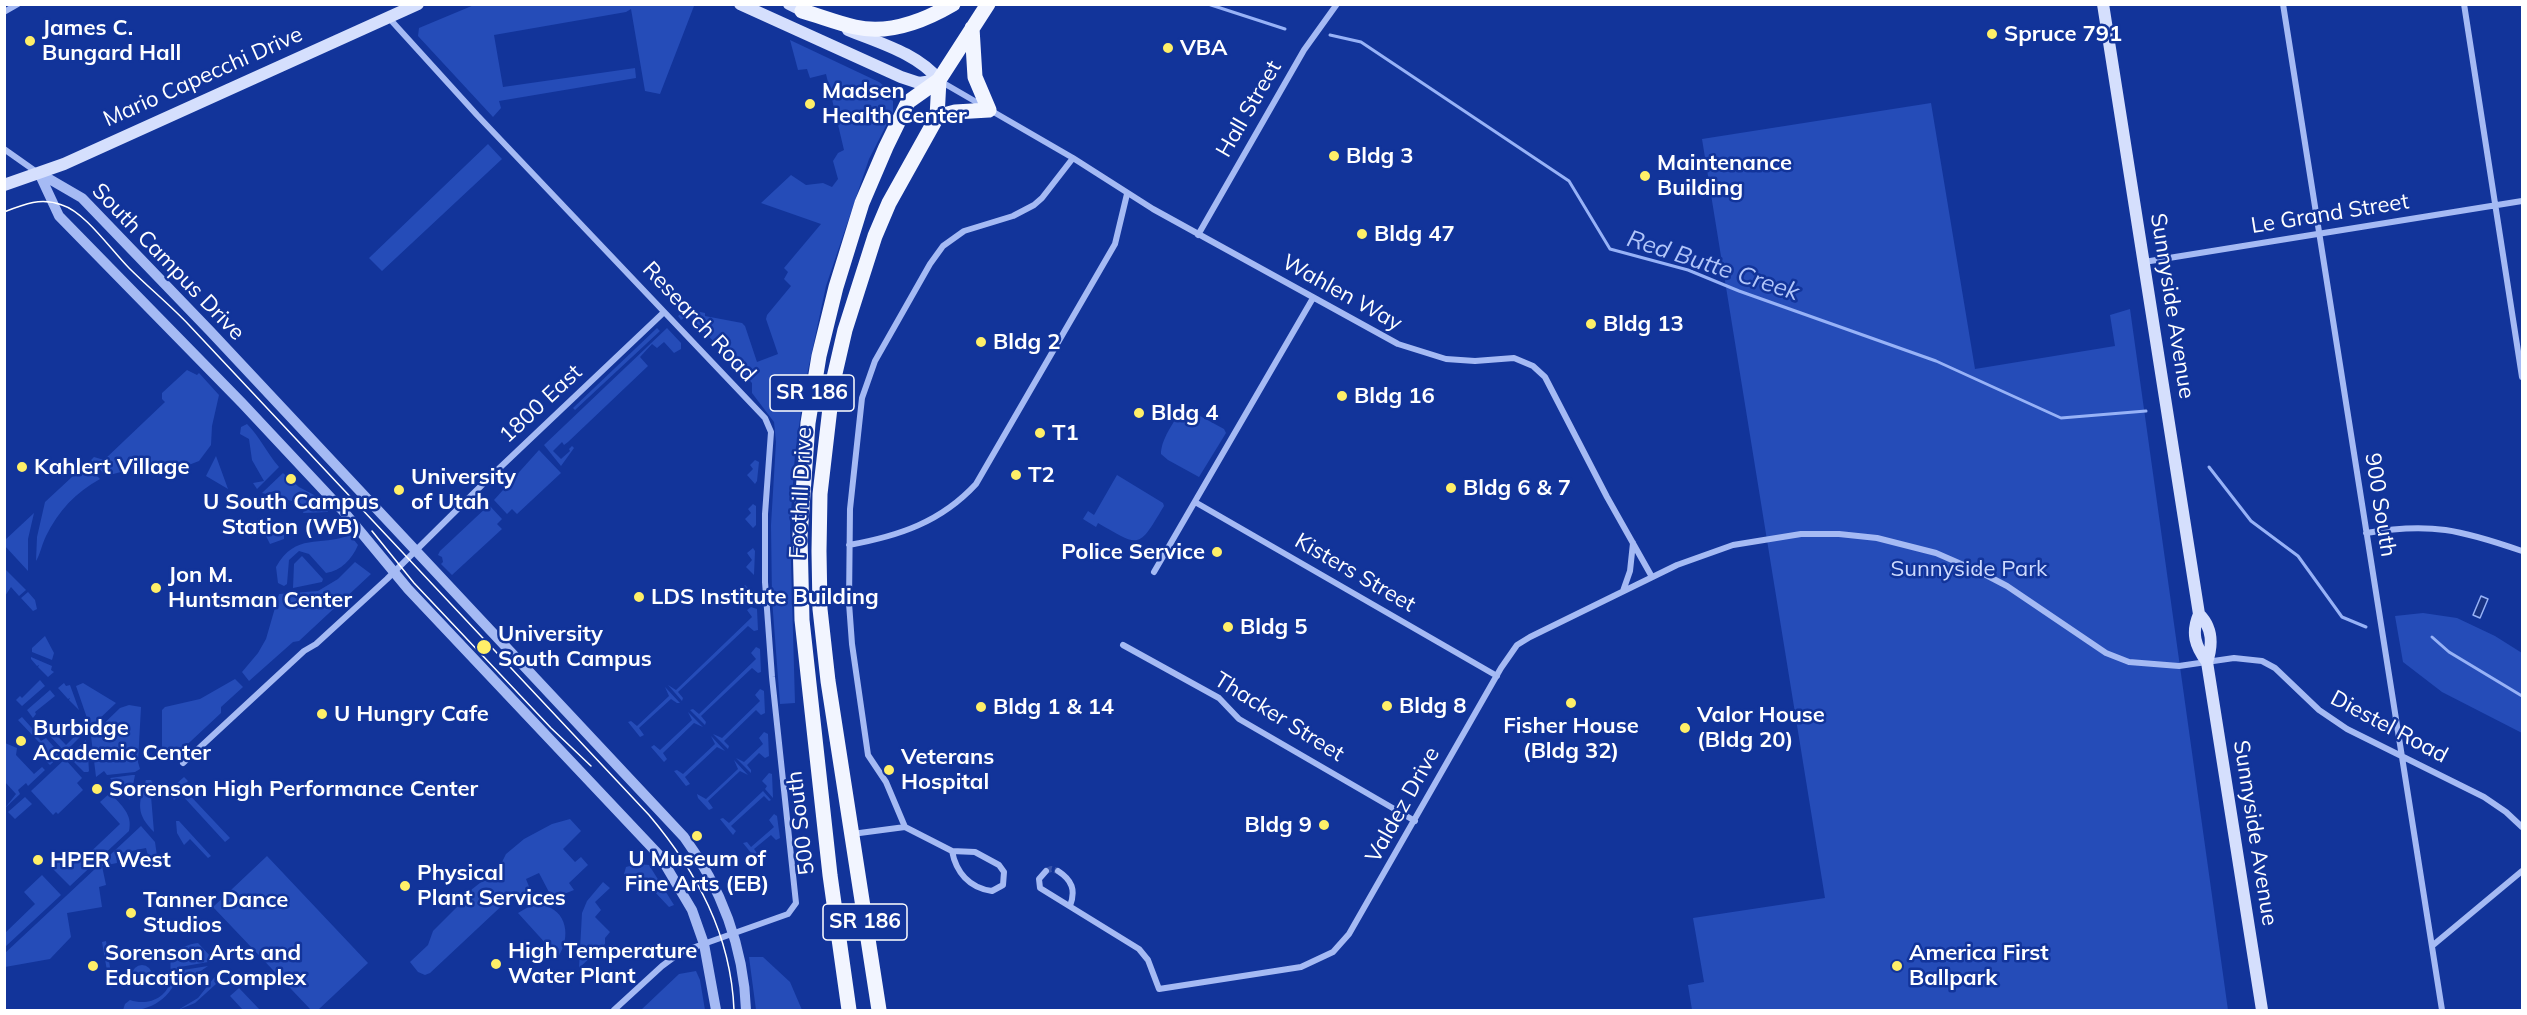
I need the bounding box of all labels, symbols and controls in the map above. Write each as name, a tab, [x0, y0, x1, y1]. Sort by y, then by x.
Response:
place label: James C. Bungard Hall	[42, 15, 181, 66]
street label: Mario Capecchi Drive	[99, 21, 307, 133]
place label: Spruce 791	[2004, 21, 2122, 47]
marker: Spruce 791	[1985, 27, 1999, 41]
marker: James C. Bungard Hall	[23, 34, 37, 48]
place label: VBA	[1180, 35, 1227, 61]
marker: VBA	[1161, 41, 1175, 55]
street label: Hall Street	[1211, 56, 1287, 162]
place label: Madsen Health Center	[822, 78, 967, 130]
marker: Madsen Health Center	[803, 97, 817, 111]
place label: Bldg 3	[1346, 143, 1413, 169]
marker: Bldg 3	[1327, 149, 1341, 163]
place label: Maintenance Building	[1657, 150, 1792, 202]
marker: Maintenance Building	[1638, 169, 1652, 183]
street label: South Campus Drive	[86, 178, 250, 346]
street label: Le Grand Street	[2249, 188, 2411, 240]
street label: Sunnyside Avenue	[2144, 211, 2200, 401]
place label: Bldg 47	[1374, 221, 1455, 247]
water label: Red Butte Creek	[1623, 225, 1803, 307]
marker: Bldg 47	[1355, 227, 1369, 241]
street label: Wahlen Way	[1277, 249, 1407, 337]
street label: Research Road	[637, 257, 761, 387]
place label: Bldg 13	[1603, 311, 1684, 337]
marker: Bldg 13	[1584, 317, 1598, 331]
place label: Bldg 2	[993, 329, 1060, 355]
marker: Bldg 2	[974, 335, 988, 349]
street label: 1800 East	[494, 359, 588, 449]
road number: SR 186	[770, 375, 854, 411]
place label: Bldg 16	[1354, 383, 1435, 409]
marker: Bldg 16	[1335, 389, 1349, 403]
place label: Bldg 4	[1151, 400, 1218, 426]
marker: Bldg 4	[1132, 406, 1146, 420]
place label: T1	[1052, 420, 1079, 446]
street label: Foothill Drive	[784, 426, 818, 560]
marker: T1	[1033, 426, 1047, 440]
street label: 900 South	[2359, 451, 2401, 559]
place label: Kahlert Village	[34, 454, 189, 480]
marker: Kahlert Village	[15, 460, 29, 474]
place label: T2	[1028, 462, 1055, 488]
place label: University of Utah	[411, 464, 516, 516]
marker: T2	[1009, 468, 1023, 482]
marker: U South Campus Station (WB)	[284, 472, 298, 486]
place label: Bldg 6 & 7	[1463, 475, 1571, 501]
marker: Bldg 6 & 7	[1444, 481, 1458, 495]
marker: University of Utah	[392, 483, 406, 497]
place label: U South Campus Station (WB)	[203, 489, 379, 540]
street label: Kisters Street	[1290, 528, 1420, 618]
place label: Police Service	[1061, 539, 1205, 565]
marker: Police Service	[1210, 545, 1224, 559]
park label: Sunnyside Park	[1891, 556, 2047, 582]
place label: Jon M. Huntsman Center	[168, 562, 352, 614]
marker: Jon M. Huntsman Center	[149, 581, 163, 595]
place label: LDS Institute Building	[651, 584, 879, 610]
marker: LDS Institute Building	[632, 590, 646, 604]
place label: Bldg 5	[1240, 614, 1307, 640]
marker: Bldg 5	[1221, 620, 1235, 634]
place label: University South Campus	[498, 621, 652, 672]
marker: University South Campus	[475, 638, 493, 656]
street label: Thacker Street	[1209, 667, 1349, 767]
street label: Diestel Road	[2326, 685, 2452, 769]
place label: Bldg 8	[1399, 693, 1466, 719]
place label: Bldg 1 & 14	[993, 694, 1114, 720]
marker: Fisher House (Bldg 32)	[1564, 696, 1578, 710]
marker: Bldg 8	[1380, 699, 1394, 713]
marker: Bldg 1 & 14	[974, 700, 988, 714]
place label: U Hungry Cafe	[334, 701, 489, 727]
place label: Valor House (Bldg 20)	[1697, 702, 1825, 754]
marker: U Hungry Cafe	[315, 707, 329, 721]
place label: Fisher House (Bldg 32)	[1503, 713, 1639, 764]
place label: Burbidge Academic Center	[33, 715, 211, 766]
marker: Valor House (Bldg 20)	[1678, 721, 1692, 735]
marker: Burbidge Academic Center	[14, 734, 28, 748]
street label: Sunnyside Avenue	[2227, 738, 2283, 928]
street label: Valdez Drive	[1360, 743, 1446, 867]
place label: Veterans Hospital	[901, 744, 994, 796]
marker: Veterans Hospital	[882, 763, 896, 777]
street label: 500 South	[782, 769, 820, 877]
place label: Sorenson High Performance Center	[109, 776, 478, 802]
marker: Sorenson High Performance Center	[90, 782, 104, 796]
place label: Bldg 9	[1245, 812, 1312, 838]
marker: Bldg 9	[1317, 818, 1331, 832]
marker: U Museum of Fine Arts (EB)	[690, 829, 704, 843]
place label: U Museum of Fine Arts (EB)	[625, 846, 769, 897]
place label: HPER West	[50, 847, 171, 873]
marker: HPER West	[31, 853, 45, 867]
place label: Physical Plant Services	[417, 860, 566, 912]
marker: Physical Plant Services	[398, 879, 412, 893]
place label: Tanner Dance Studios	[143, 887, 288, 938]
road number: SR 186	[823, 904, 907, 940]
marker: Tanner Dance Studios	[124, 906, 138, 920]
place label: High Temperature Water Plant	[508, 938, 697, 990]
place label: Sorenson Arts and Education Complex	[105, 940, 306, 992]
place label: America First Ballpark	[1909, 940, 2049, 992]
marker: High Temperature Water Plant	[489, 957, 503, 971]
marker: Sorenson Arts and Education Complex	[86, 959, 100, 973]
marker: America First Ballpark	[1890, 959, 1904, 973]

